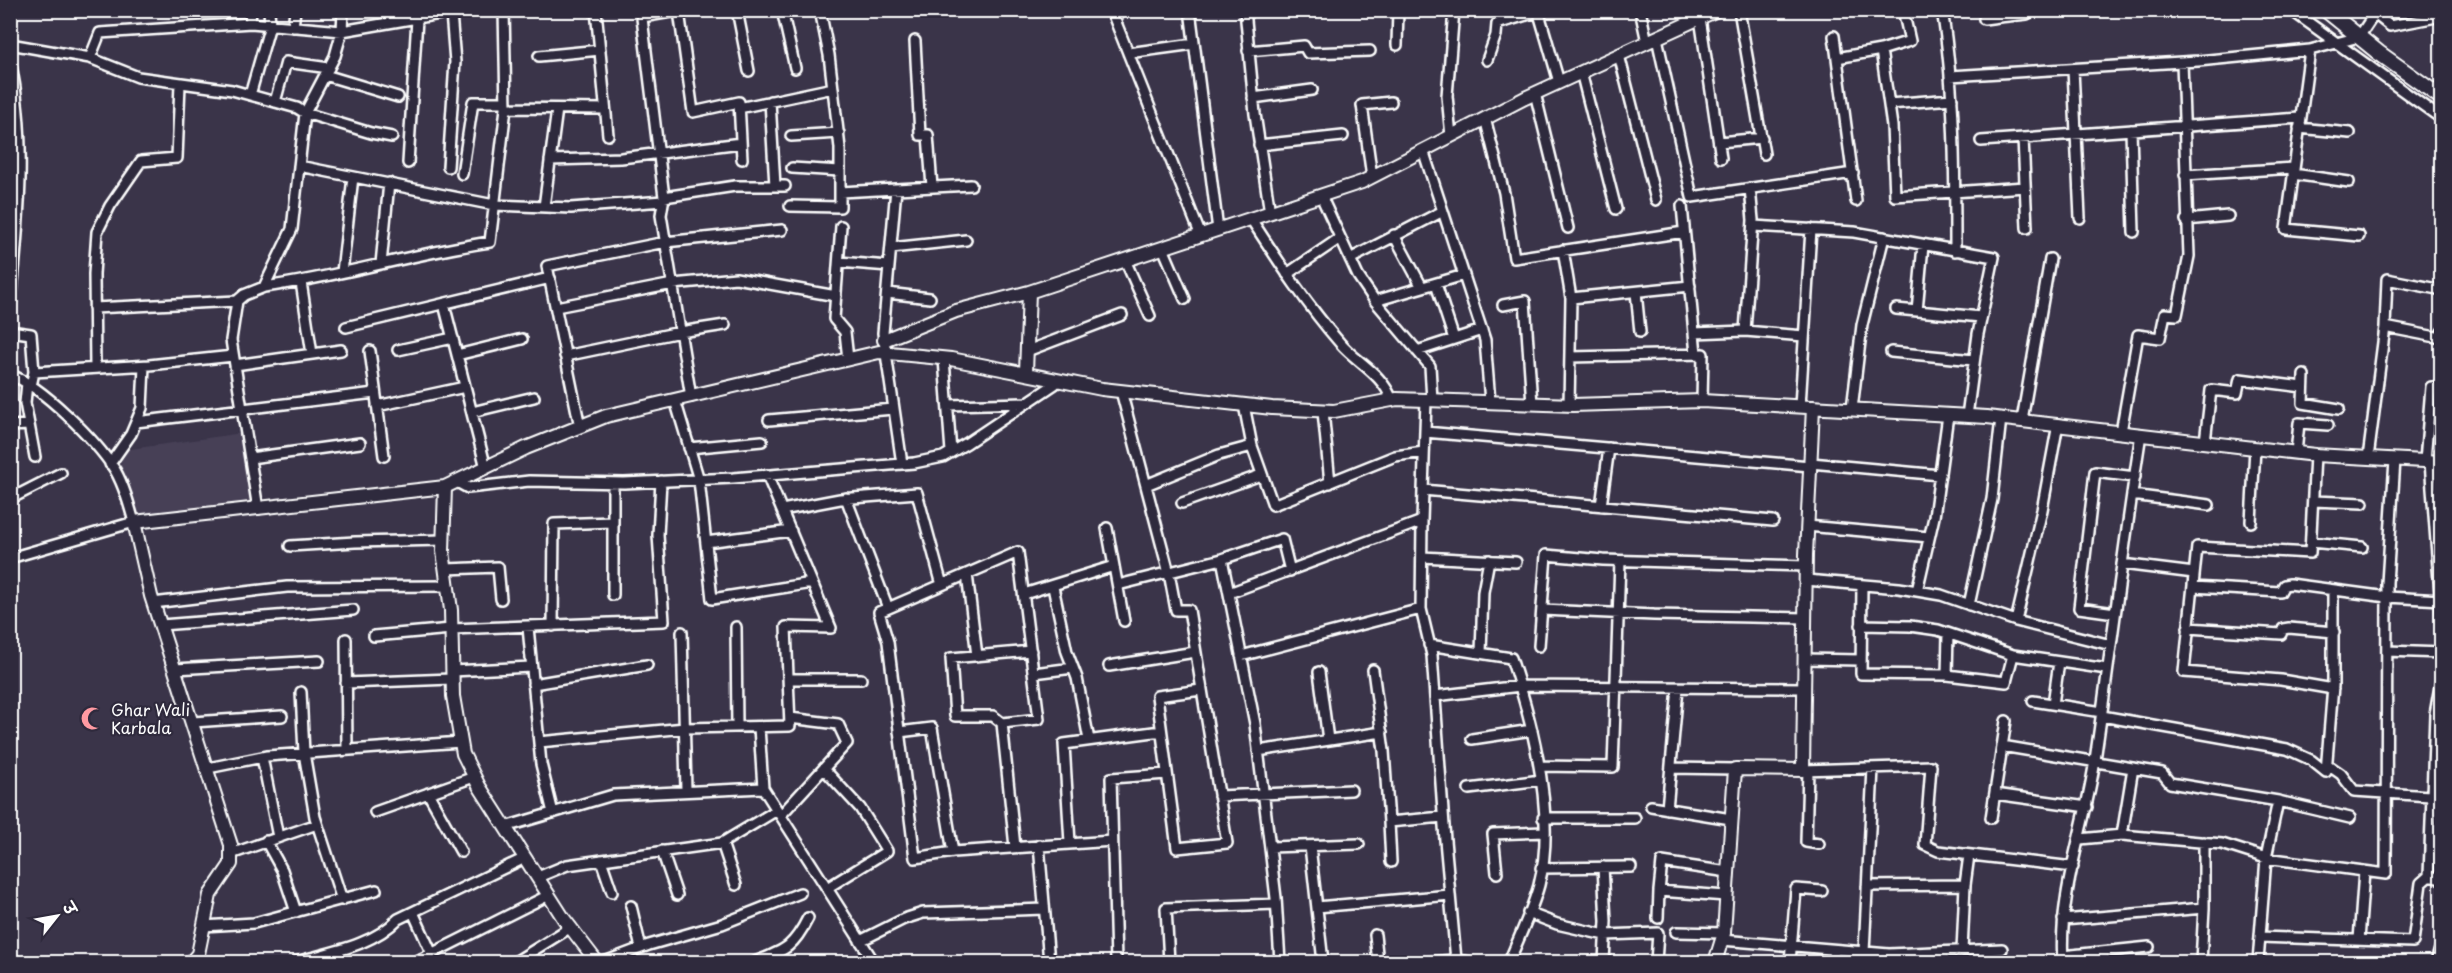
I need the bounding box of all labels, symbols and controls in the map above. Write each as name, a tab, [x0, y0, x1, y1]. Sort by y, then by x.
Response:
place label: Ghar Wali Karbala	[111, 697, 190, 739]
mosque icon: Ghar Wali Karbala	[80, 705, 106, 731]
north arrow	[27, 886, 87, 946]
text: उ	[57, 895, 84, 920]

